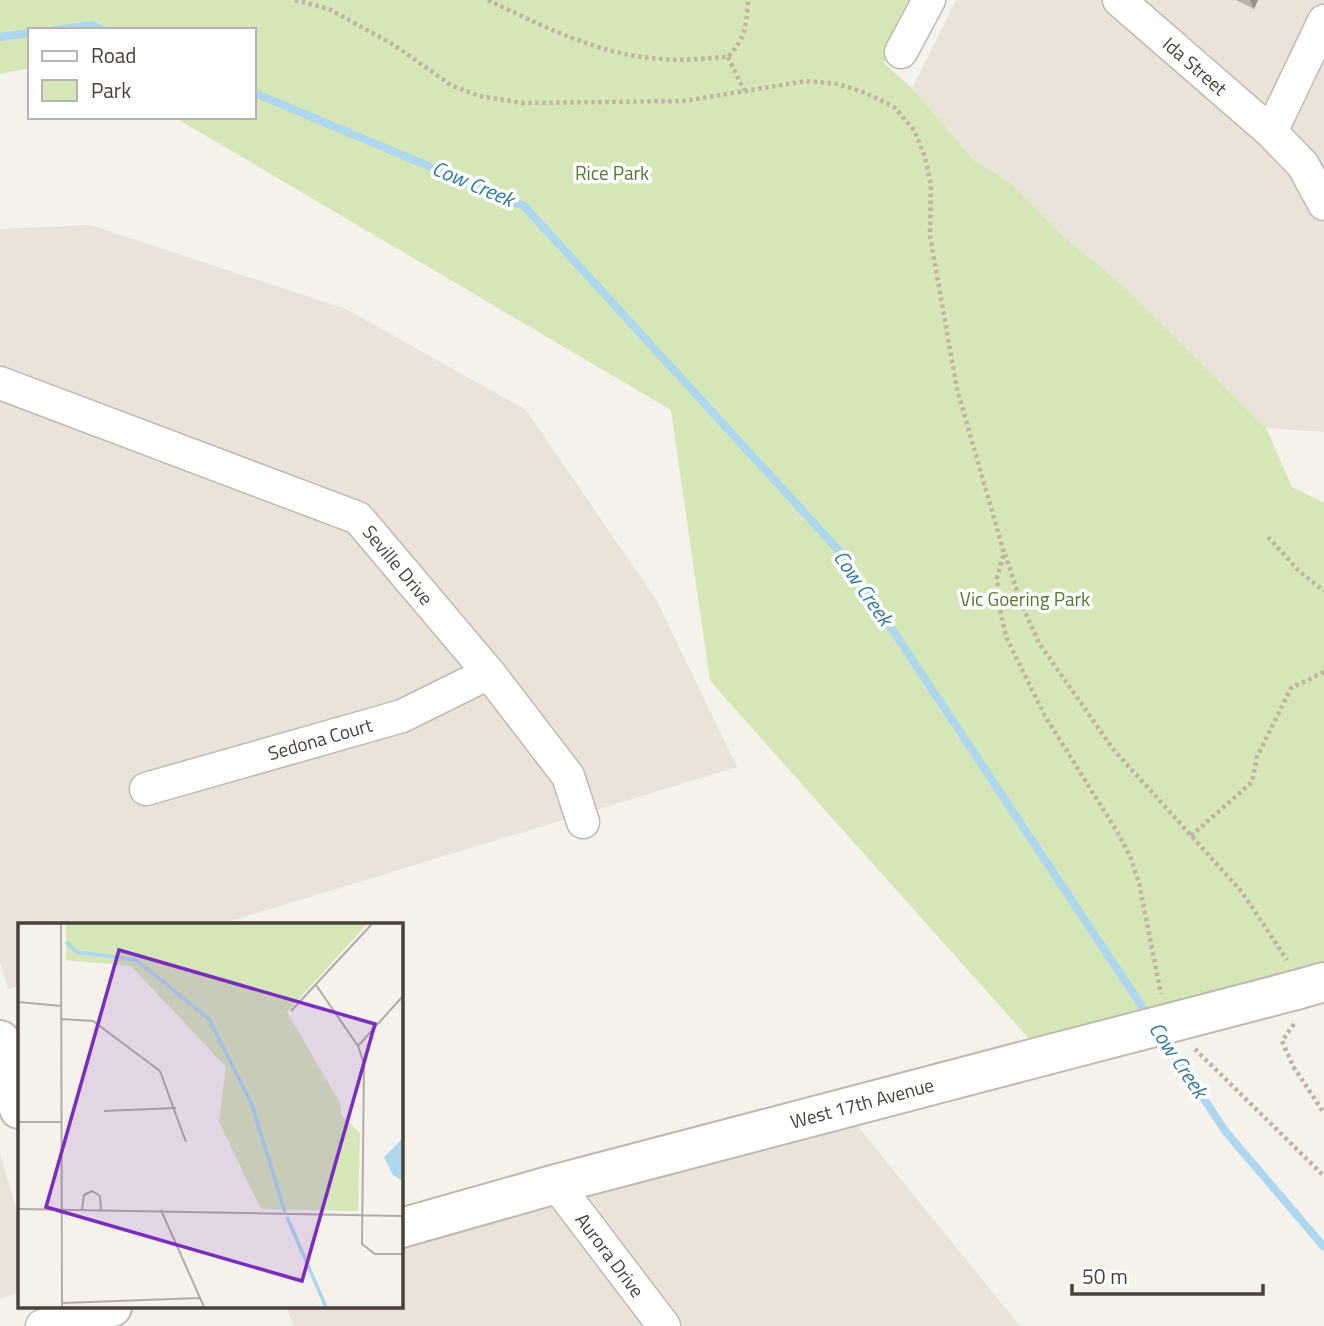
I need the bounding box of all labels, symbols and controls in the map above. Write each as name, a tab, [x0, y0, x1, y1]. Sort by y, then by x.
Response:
legend	[28, 28, 256, 119]
street label: Ida Street	[1157, 29, 1234, 102]
text: Road	[91, 39, 136, 71]
text: Park	[91, 74, 131, 106]
water label: Cow Creek	[427, 152, 522, 216]
park label: Rice Park	[575, 158, 649, 187]
street label: Seville Drive	[356, 518, 441, 611]
water label: Cow Creek	[826, 543, 903, 634]
park label: Vic Goering Park	[960, 584, 1090, 613]
street label: Sedona Court	[264, 710, 376, 767]
inset map	[18, 923, 402, 1308]
water label: Cow Creek	[1141, 1015, 1218, 1106]
street label: West 17th Avenue	[787, 1069, 937, 1136]
street label: Aurora Drive	[569, 1206, 652, 1303]
scale bar	[1072, 1252, 1263, 1296]
text: 50 m	[1082, 1260, 1128, 1292]

